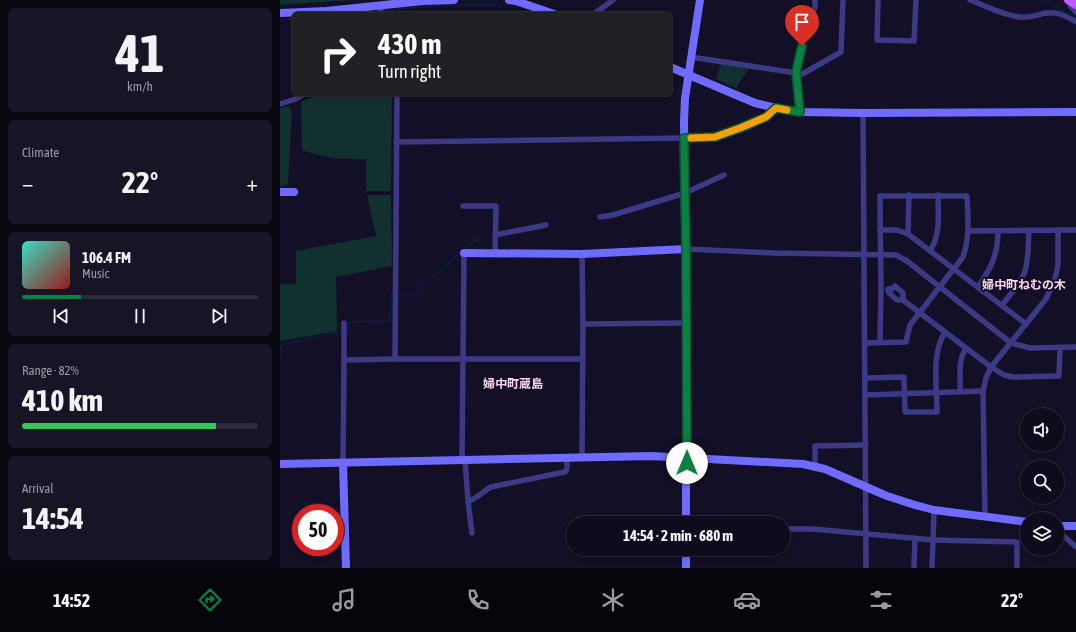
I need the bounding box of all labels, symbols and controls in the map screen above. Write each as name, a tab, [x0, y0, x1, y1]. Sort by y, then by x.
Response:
pin	[785, 5, 819, 46]
icon: arrive	[791, 11, 813, 33]
text: 41	[116, 23, 164, 83]
icon: right	[312, 28, 364, 80]
text: 430 m	[378, 28, 441, 60]
text: Turn right	[378, 61, 441, 82]
text: km/h	[127, 79, 153, 94]
text: Climate	[22, 145, 59, 160]
text: 22°	[122, 165, 158, 199]
text: −	[22, 170, 33, 196]
text: +	[247, 170, 258, 196]
text: 106.4 FM	[82, 249, 131, 266]
text: Music	[82, 266, 109, 281]
district label: 婦中町ねむの木	[982, 278, 1066, 292]
icon: previous	[50, 305, 72, 327]
icon: pause	[129, 305, 151, 327]
icon: next	[208, 305, 230, 327]
text: Range · 82%	[22, 363, 79, 378]
district label: 婦中町蔵島	[483, 377, 543, 391]
text: 410 km	[22, 383, 103, 417]
map controls	[1020, 408, 1064, 556]
button: sound	[1020, 408, 1064, 452]
position arrow	[666, 442, 708, 484]
button: search	[1020, 460, 1064, 504]
text: Arrival	[22, 481, 54, 496]
text: 14:54	[22, 501, 84, 535]
speed limit sign: 50	[292, 504, 344, 556]
button: layers	[1020, 512, 1064, 556]
text: 14:54 · 2 min · 680 m	[623, 527, 733, 544]
icon: directions	[196, 586, 224, 614]
icon: music	[330, 586, 358, 614]
icon: phone	[464, 586, 492, 614]
icon: climate	[599, 586, 627, 614]
icon: car	[733, 586, 761, 614]
icon: filters	[867, 586, 895, 614]
text: 14:52	[53, 590, 90, 611]
text: 22°	[1001, 590, 1023, 611]

